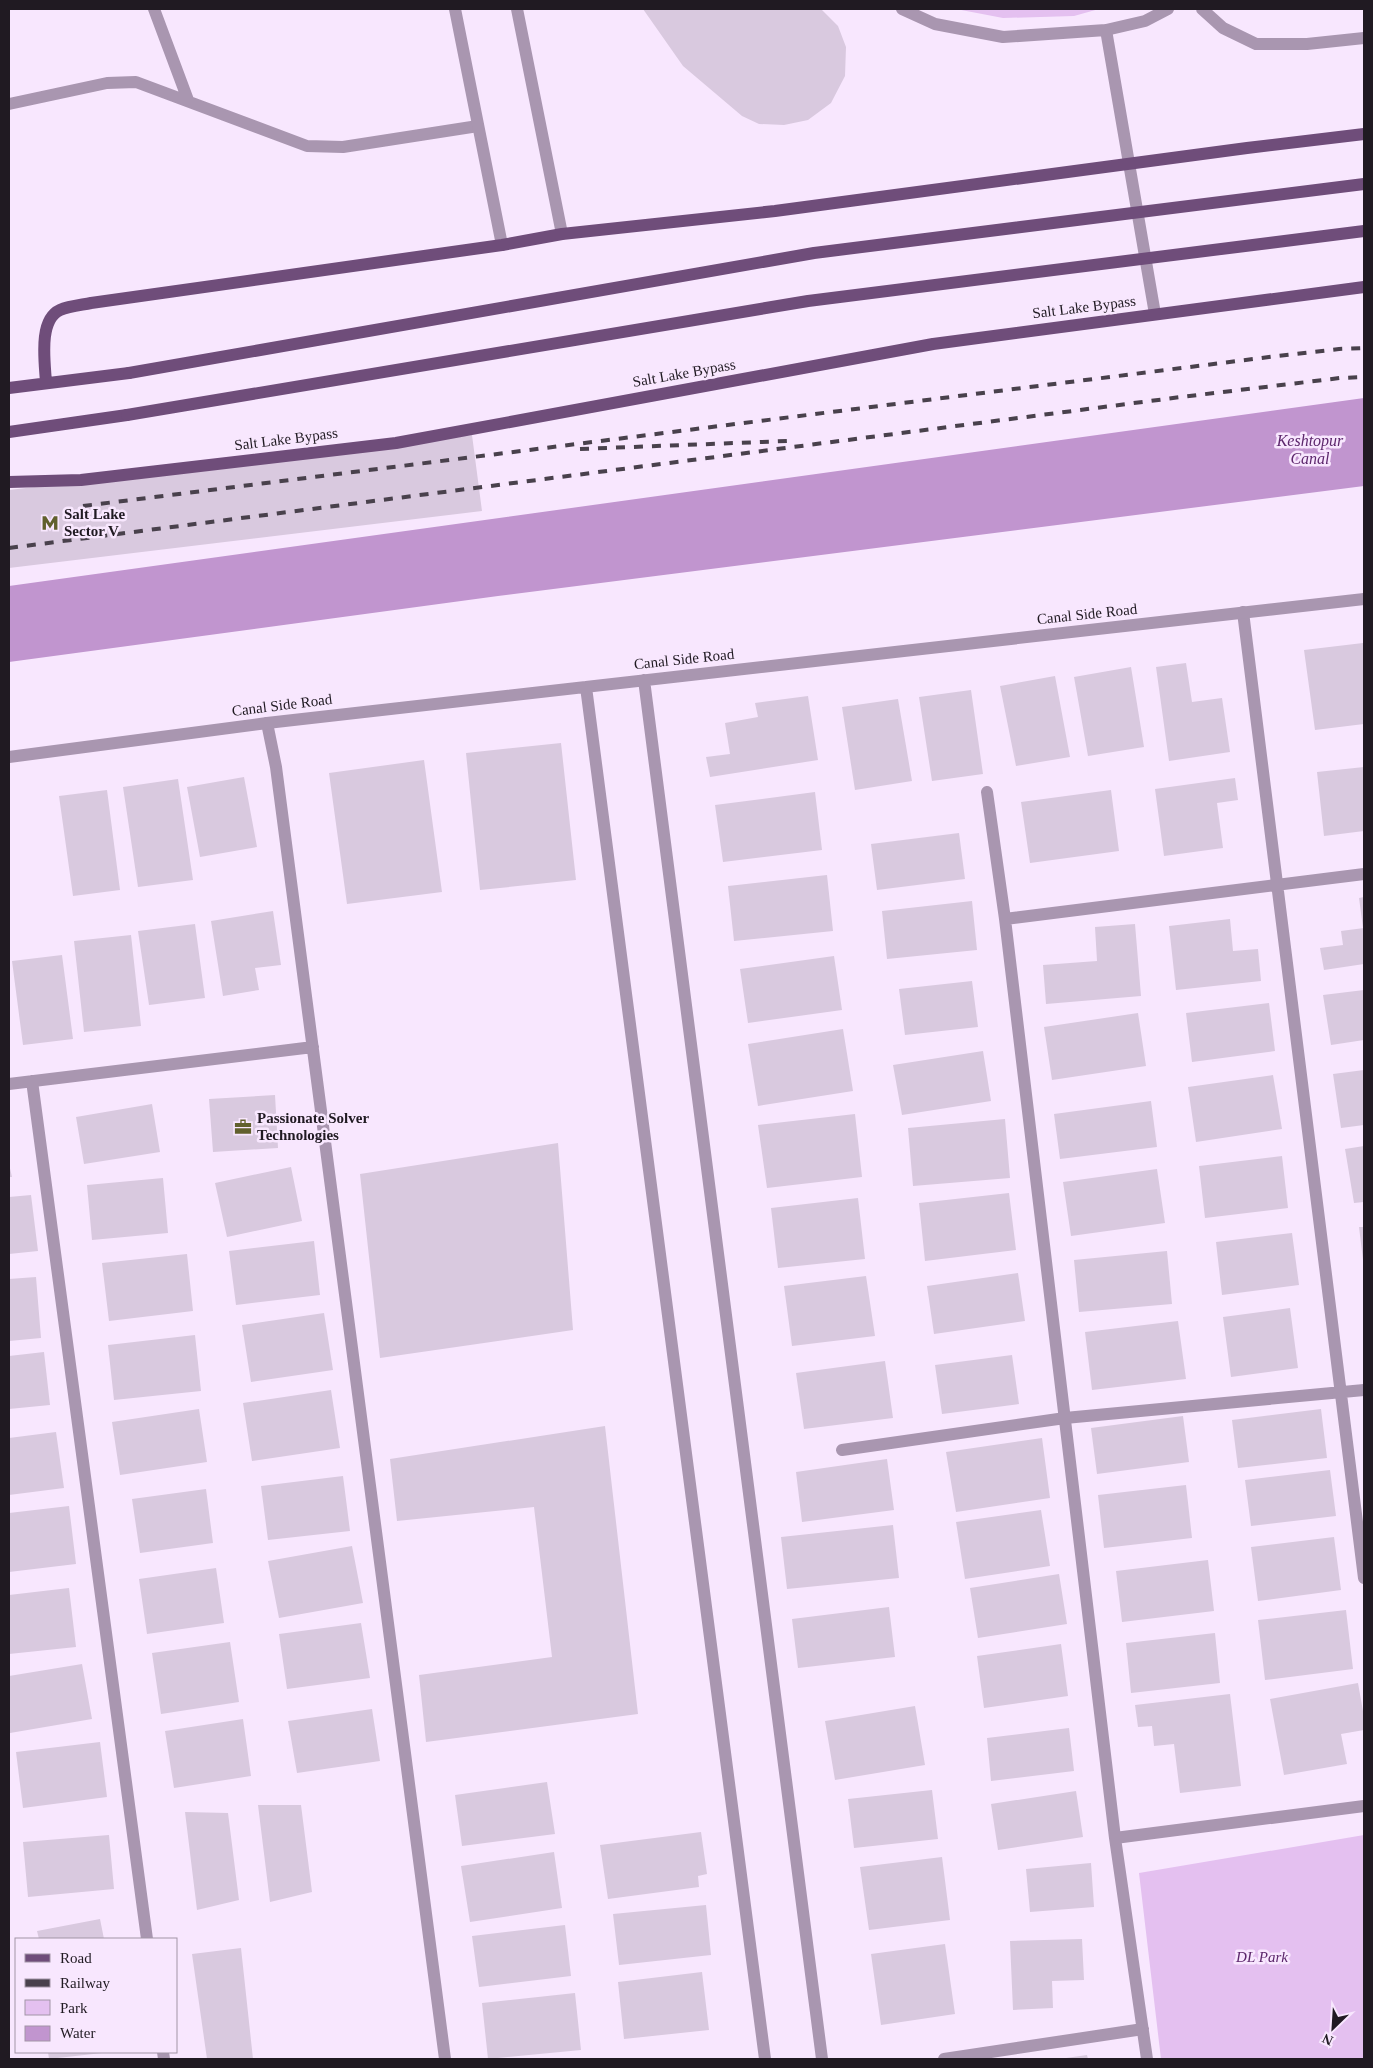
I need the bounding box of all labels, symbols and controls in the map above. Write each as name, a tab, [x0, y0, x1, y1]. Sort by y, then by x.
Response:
street label: Salt Lake Bypass	[1031, 293, 1137, 321]
street label: Salt Lake Bypass	[631, 356, 737, 390]
street label: Salt Lake Bypass	[233, 425, 339, 453]
water label: Keshtopur Canal	[1276, 432, 1344, 467]
place label: Salt Lake Sector V	[64, 506, 126, 539]
metro station icon: Salt Lake Sector V	[40, 513, 60, 533]
street label: Canal Side Road	[1036, 601, 1138, 627]
street label: Canal Side Road	[633, 646, 735, 672]
street label: Canal Side Road	[231, 691, 333, 719]
place label: Passionate Solver Technologies	[257, 1110, 369, 1143]
office icon: Passionate Solver Technologies	[233, 1117, 253, 1137]
legend	[15, 1938, 178, 2053]
park label: DL Park	[1235, 1949, 1288, 1965]
text: Road	[60, 1950, 92, 1966]
text: Railway	[60, 1975, 110, 1991]
text: Park	[60, 2000, 88, 2016]
north arrow	[1308, 2003, 1358, 2053]
text: Water	[60, 2025, 95, 2041]
text: N	[1320, 2030, 1335, 2048]

